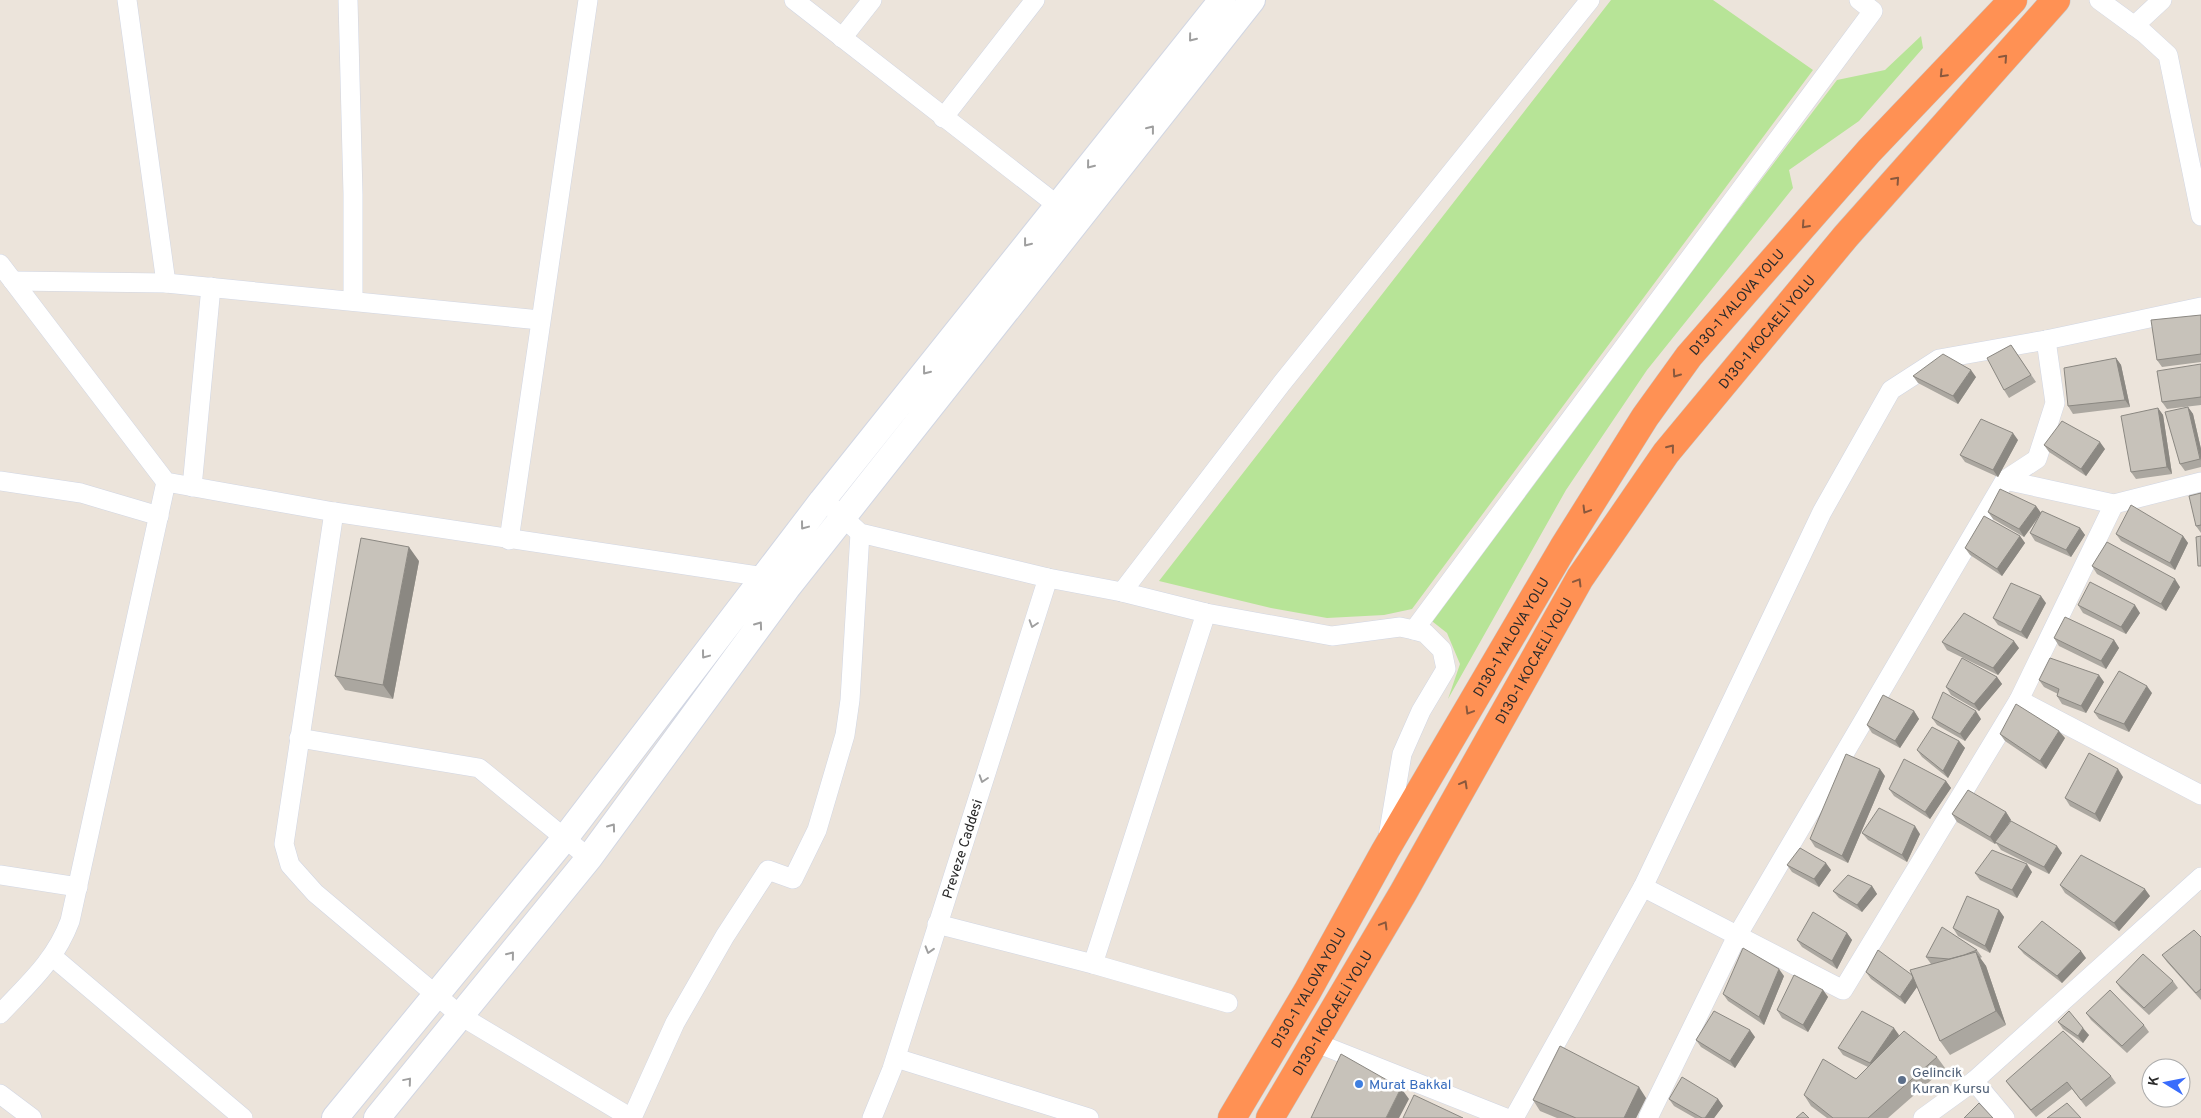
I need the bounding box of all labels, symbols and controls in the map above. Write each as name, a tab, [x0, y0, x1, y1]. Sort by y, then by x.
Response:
one-way arrow	[1189, 32, 1197, 41]
one-way arrow	[1998, 55, 2007, 64]
one-way arrow	[1940, 68, 1949, 77]
one-way arrow	[1145, 126, 1153, 135]
one-way arrow	[1087, 159, 1095, 168]
one-way arrow	[1890, 176, 1899, 185]
one-way arrow	[1802, 219, 1811, 228]
one-way arrow	[1024, 238, 1033, 247]
street label: D130-1 YALOVA YOLU	[1686, 246, 1789, 359]
street label: D130-1 KOCAELİ YOLU	[1716, 273, 1820, 393]
one-way arrow	[924, 365, 932, 374]
one-way arrow	[1673, 368, 1682, 378]
one-way arrow	[1665, 445, 1673, 454]
one-way arrow	[1583, 504, 1593, 513]
one-way arrow	[801, 520, 809, 529]
street label: D130-1 YALOVA YOLU	[1470, 575, 1554, 701]
one-way arrow	[1572, 578, 1582, 587]
street label: D130-1 KOCAELİ YOLU	[1493, 595, 1577, 727]
one-way arrow	[1028, 619, 1038, 628]
one-way arrow	[754, 622, 762, 631]
one-way arrow	[703, 649, 711, 658]
one-way arrow	[1466, 705, 1476, 714]
one-way arrow	[979, 774, 989, 782]
one-way arrow	[1458, 780, 1468, 789]
street label: Preveze Caddesi	[940, 797, 987, 901]
one-way arrow	[606, 823, 615, 833]
one-way arrow	[1377, 922, 1387, 931]
street label: D130-1 YALOVA YOLU	[1268, 925, 1351, 1052]
one-way arrow	[924, 946, 934, 954]
street label: D130-1 KOCAELİ YOLU	[1290, 948, 1377, 1079]
one-way arrow	[506, 951, 515, 960]
north arrow	[2141, 1058, 2191, 1108]
place label: Gelincik Kuran Kursu	[1912, 1065, 1990, 1098]
marker: Gelincik Kuran Kursu	[1896, 1074, 1908, 1086]
text: K	[2145, 1075, 2164, 1087]
one-way arrow	[403, 1077, 412, 1086]
place label: Murat Bakkal	[1369, 1077, 1451, 1094]
marker: Murat Bakkal	[1353, 1078, 1365, 1090]

